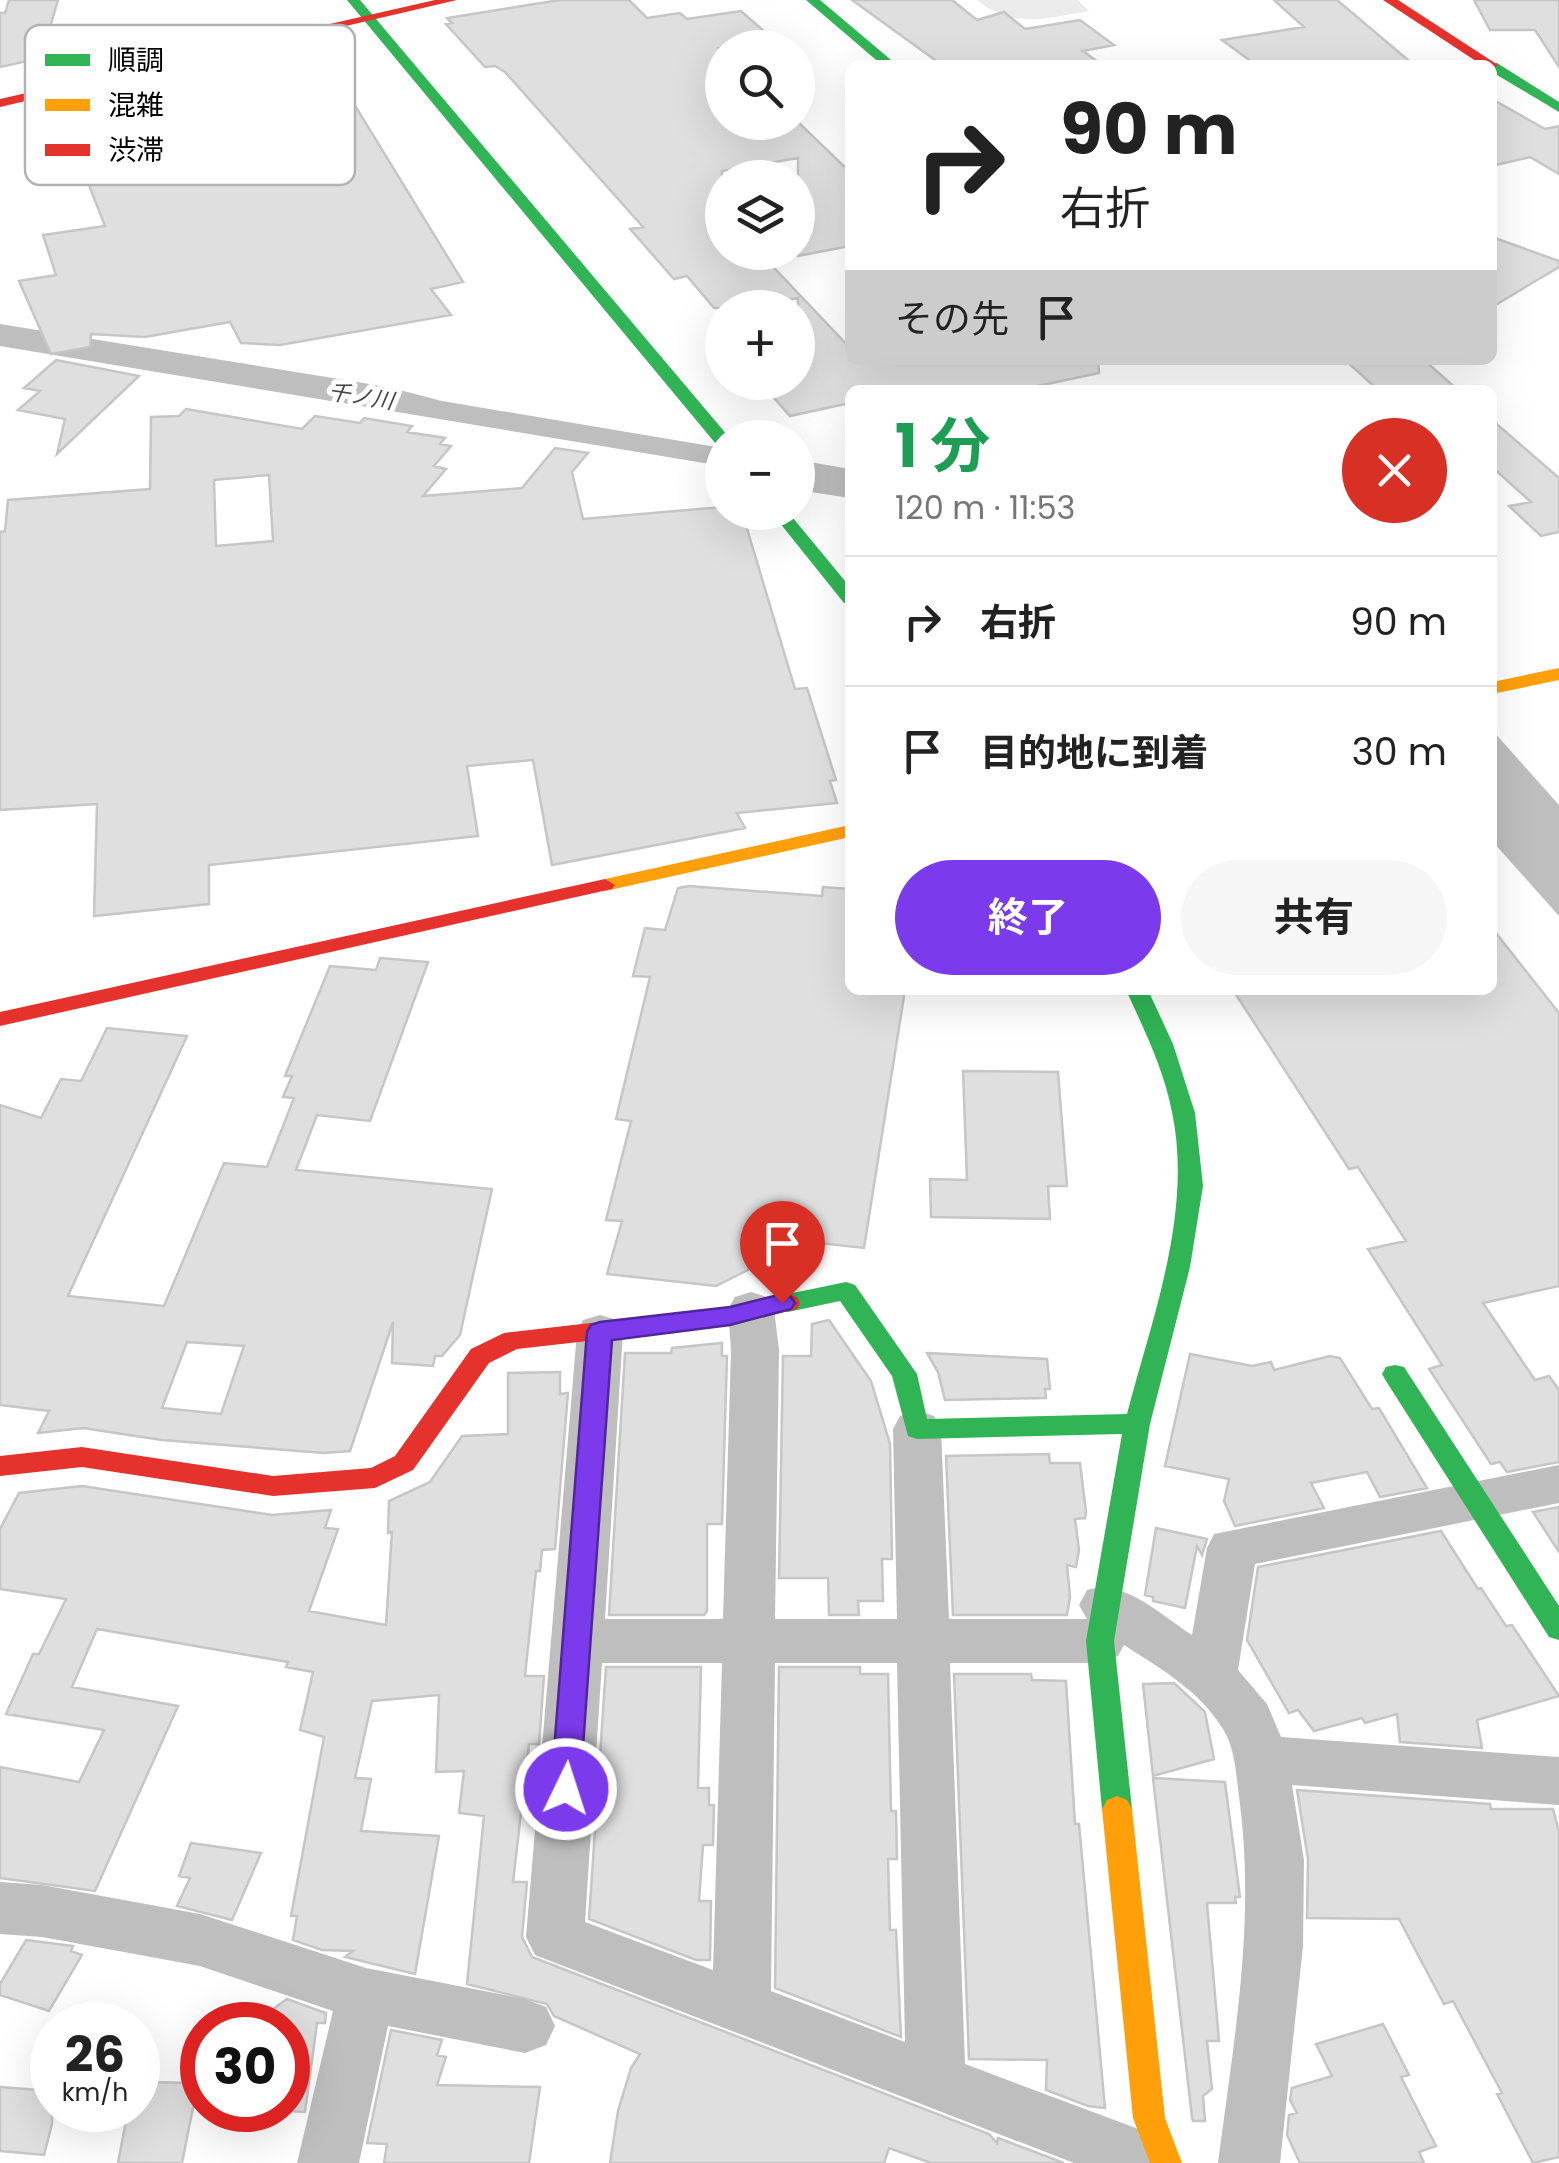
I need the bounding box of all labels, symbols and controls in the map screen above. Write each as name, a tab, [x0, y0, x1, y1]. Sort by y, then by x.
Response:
legend	[25, 25, 355, 185]
map controls	[705, 30, 815, 530]
button: search	[705, 30, 815, 140]
text: 順調	[108, 41, 164, 80]
text: 90 m	[1060, 80, 1238, 179]
text: 混雑	[108, 86, 164, 125]
icon: right	[895, 100, 1025, 230]
text: 渋滞	[108, 131, 164, 170]
button: layers	[705, 160, 815, 270]
text: 右折	[1060, 177, 1150, 240]
button: +	[705, 290, 815, 400]
icon: arrive	[1029, 290, 1084, 345]
text: その先	[895, 292, 1009, 345]
water label: 千ノ川	[326, 376, 398, 417]
text: 1 分	[895, 404, 990, 488]
button: close	[1342, 418, 1447, 523]
button: −	[705, 420, 815, 530]
text: 120 m · 11:53	[895, 485, 1075, 530]
icon: right	[895, 594, 950, 649]
text: 90 m	[1350, 595, 1447, 648]
text: 右折	[980, 596, 1056, 649]
icon: arrive	[895, 724, 950, 779]
text: 30 m	[1351, 725, 1447, 778]
text: 目的地に到着	[980, 726, 1208, 779]
button: 終了	[895, 860, 1161, 975]
button: 共有	[1181, 860, 1447, 975]
pin	[740, 1201, 825, 1304]
icon: arrive	[755, 1216, 810, 1271]
position arrow	[514, 1737, 618, 1841]
speed limit sign: 30	[180, 2002, 310, 2132]
text: 26	[65, 2019, 125, 2090]
text: km/h	[62, 2075, 128, 2110]

